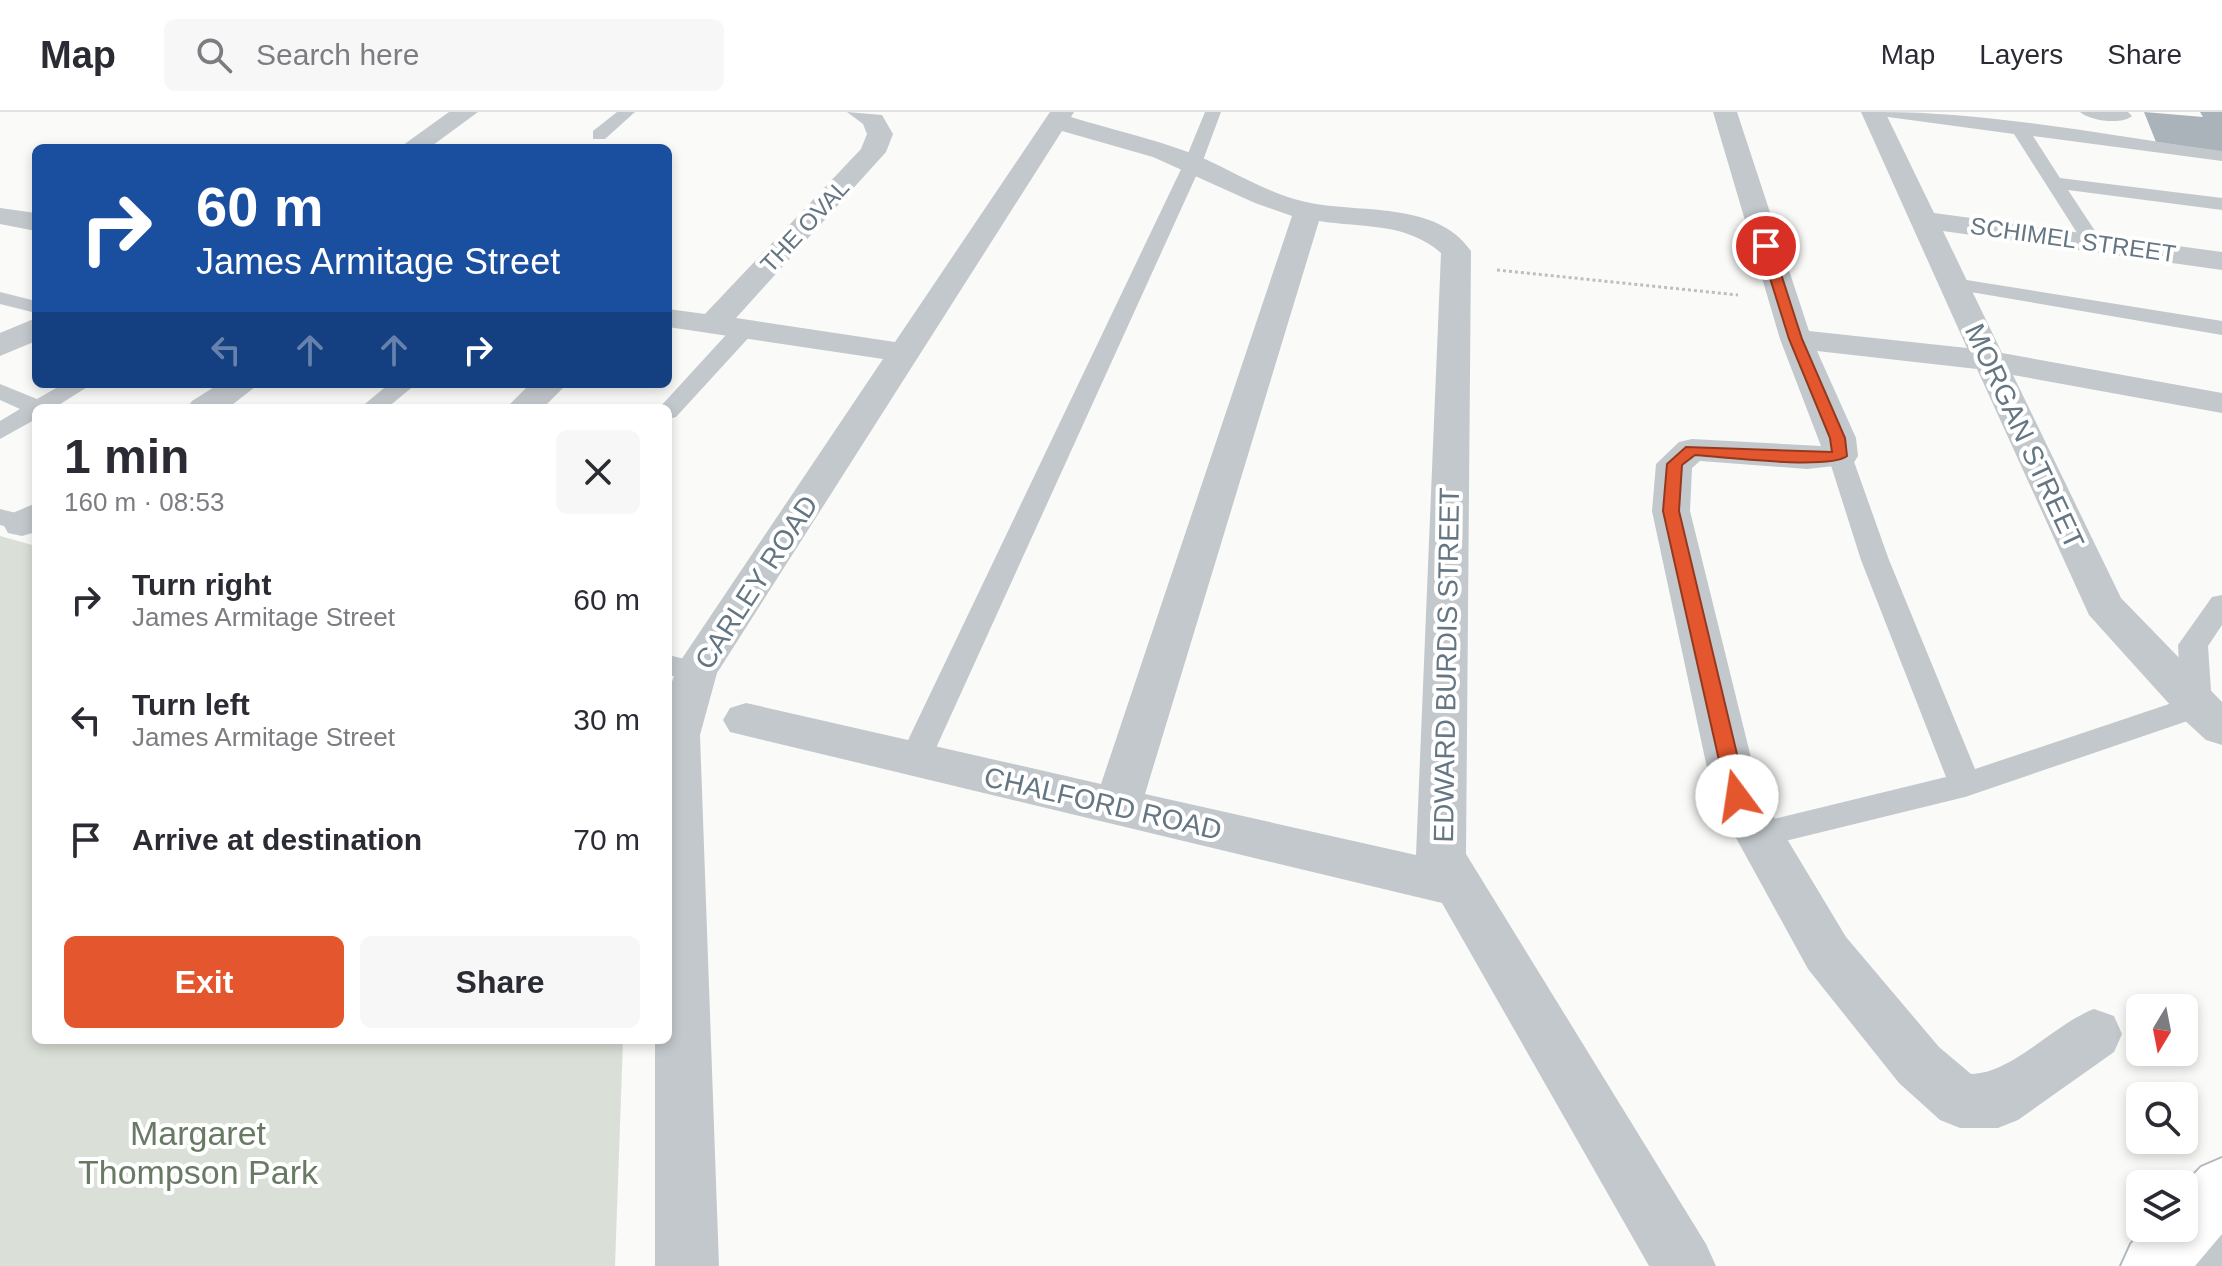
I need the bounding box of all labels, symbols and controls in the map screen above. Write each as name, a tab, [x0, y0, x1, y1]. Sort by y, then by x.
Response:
search box	[164, 19, 724, 91]
icon: search	[192, 33, 236, 77]
text: Map	[40, 34, 116, 76]
text: Search here	[256, 38, 419, 71]
text: Map	[1881, 39, 1935, 70]
text: Layers	[1979, 39, 2063, 70]
text: Share	[2107, 39, 2182, 70]
street label: THE OVAL	[755, 174, 854, 278]
text: 60 m	[196, 175, 324, 238]
icon: right	[64, 176, 168, 280]
pin	[1732, 212, 1800, 280]
street label: SCHIMEL STREET	[1969, 212, 2178, 267]
icon: arrive	[1744, 224, 1788, 268]
text: James Armitage Street	[196, 241, 560, 282]
street label: MORGAN STREET	[1959, 319, 2090, 553]
icon: left	[204, 328, 248, 372]
icon: ahead	[288, 328, 332, 372]
icon: ahead	[372, 328, 416, 372]
icon: right	[456, 328, 500, 372]
text: 1 min	[64, 430, 189, 483]
button: close	[556, 430, 640, 514]
text: 160 m · 08:53	[64, 487, 224, 517]
street label: EDWARD BURDIS STREET	[1428, 487, 1465, 843]
street label: CARLEY ROAD	[689, 490, 824, 675]
text: Turn right	[132, 568, 271, 601]
icon: right	[64, 578, 108, 622]
text: 60 m	[573, 583, 640, 616]
text: James Armitage Street	[132, 602, 395, 632]
text: Turn left	[132, 688, 250, 721]
icon: left	[64, 698, 108, 742]
text: 30 m	[573, 703, 640, 736]
text: James Armitage Street	[132, 722, 395, 752]
position arrow	[1695, 754, 1779, 838]
street label: CHALFORD ROAD	[981, 761, 1225, 846]
icon: arrive	[64, 818, 108, 862]
text: Arrive at destination	[132, 823, 422, 856]
text: 70 m	[573, 823, 640, 856]
button: Exit	[64, 936, 344, 1028]
button: Share	[360, 936, 640, 1028]
north arrow	[2126, 994, 2198, 1066]
map controls	[2126, 994, 2198, 1242]
button: search	[2126, 1082, 2198, 1154]
park label: Margaret Thompson Park	[78, 1114, 319, 1191]
button: layers	[2126, 1170, 2198, 1242]

